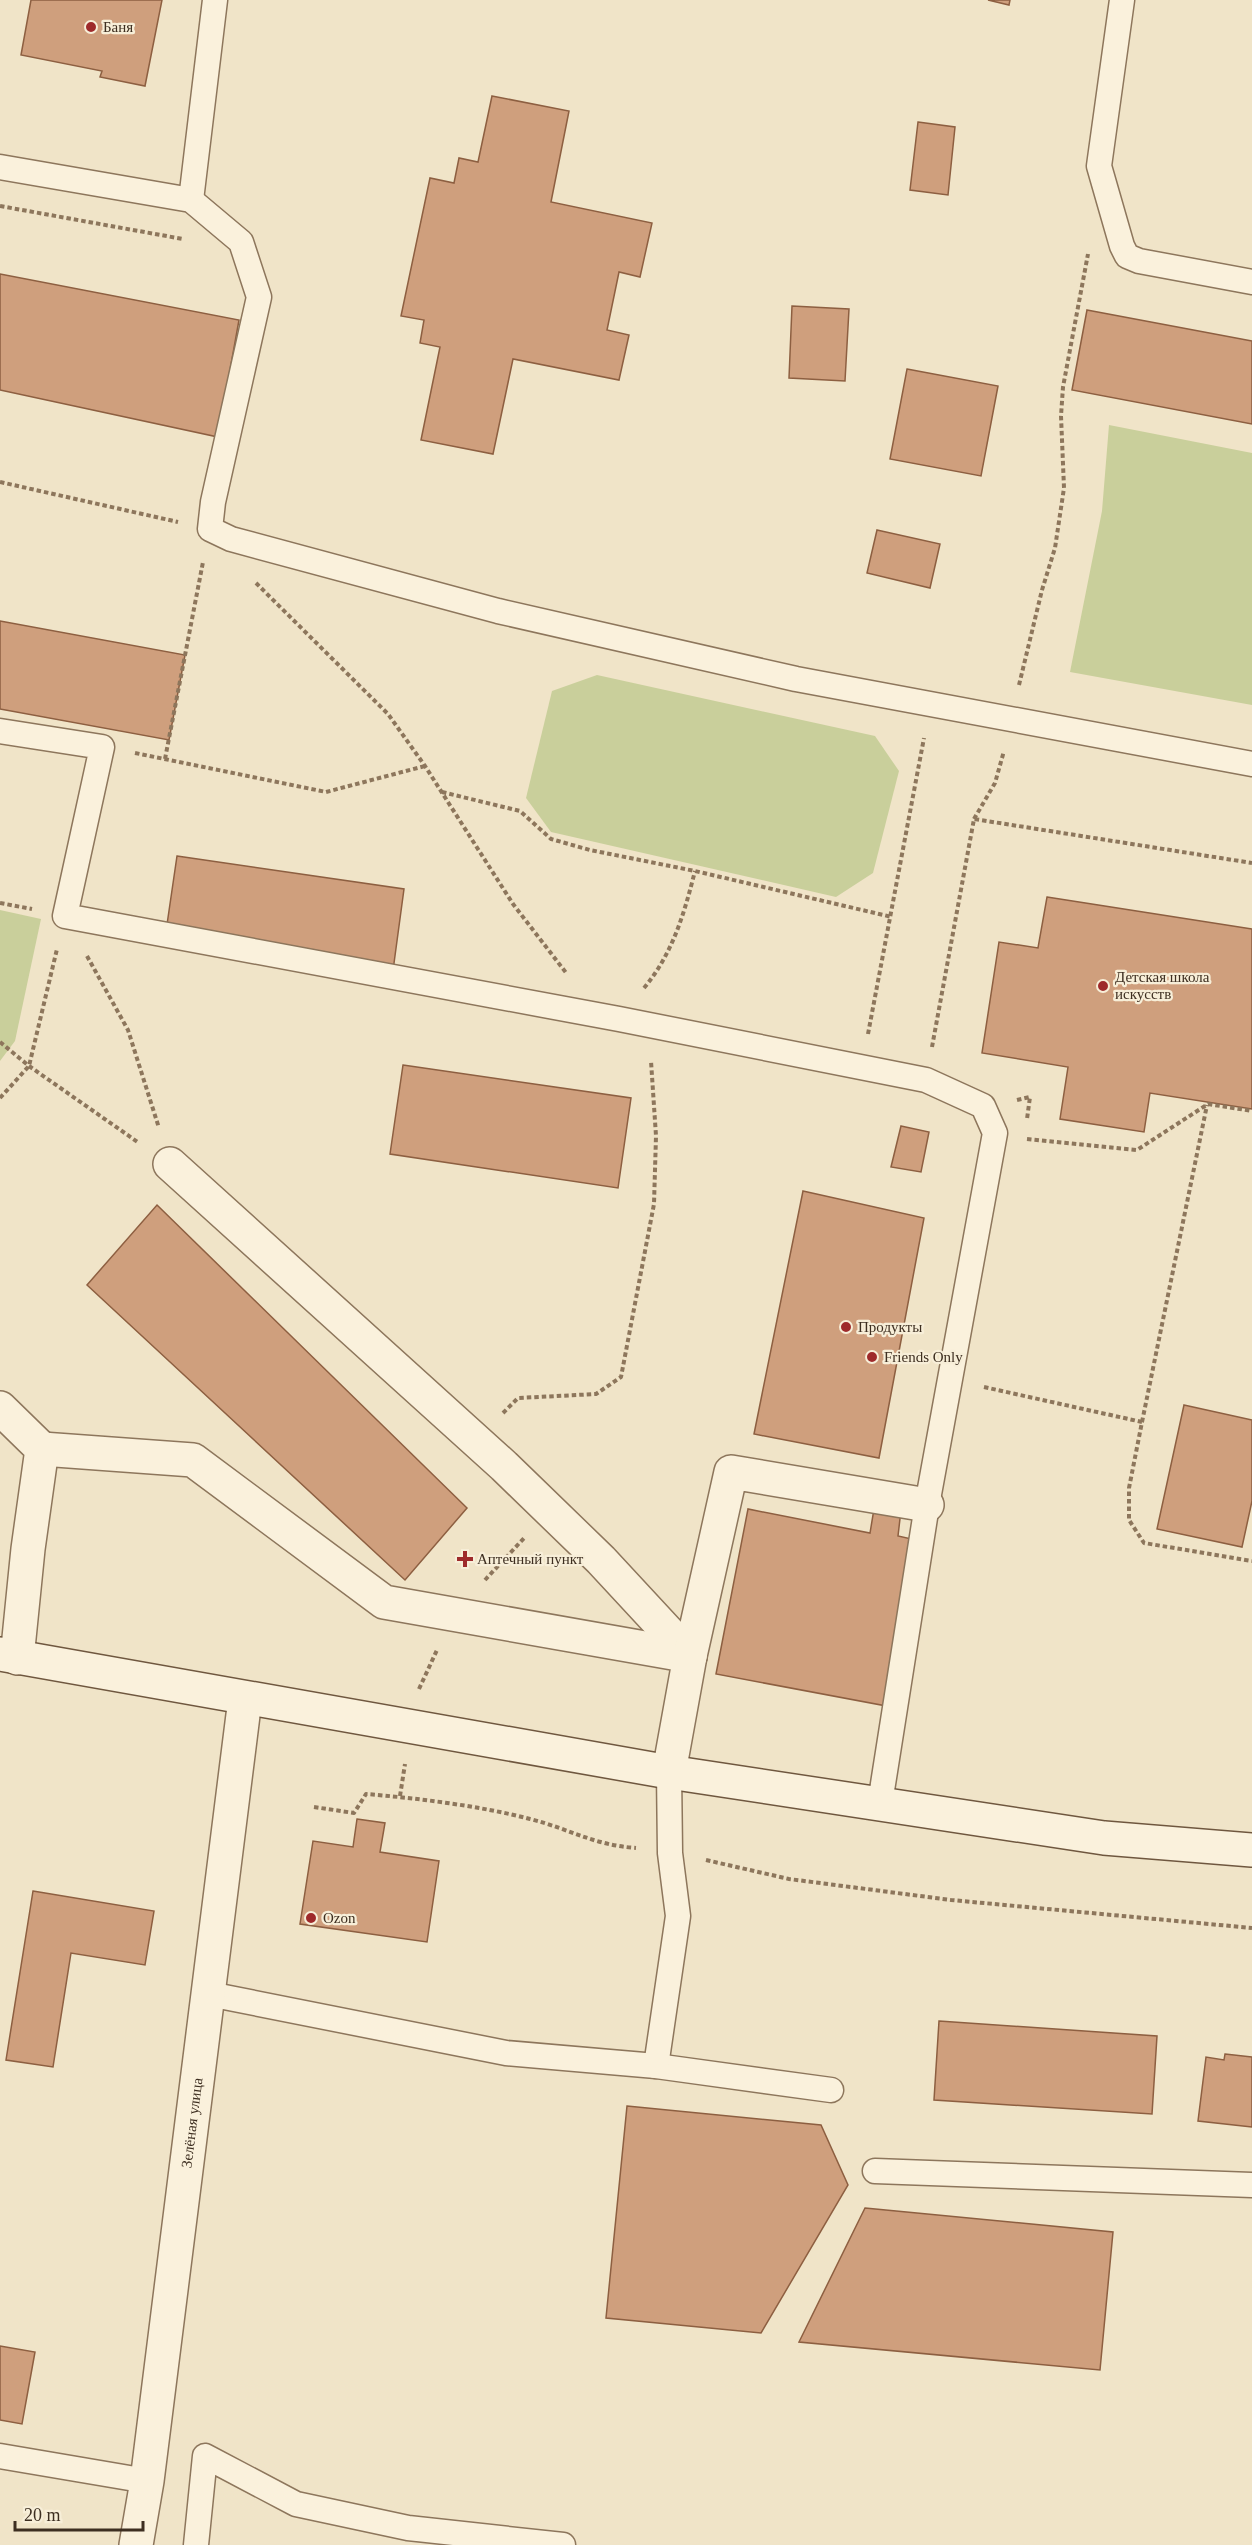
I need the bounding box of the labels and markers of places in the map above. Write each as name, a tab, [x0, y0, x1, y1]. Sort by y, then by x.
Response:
place label: Баня	[103, 19, 133, 35]
marker: Баня	[84, 20, 98, 34]
place label: Детская школа искусств	[1115, 969, 1210, 1002]
marker: Детская школа искусств	[1096, 979, 1110, 993]
place label: Продукты	[858, 1319, 922, 1335]
marker: Продукты	[839, 1320, 853, 1334]
place label: Friends Only	[884, 1349, 963, 1365]
marker: Friends Only	[865, 1350, 879, 1364]
place label: Аптечный пункт	[477, 1551, 584, 1567]
marker: Аптечный пункт	[458, 1552, 472, 1566]
place label: Ozon	[323, 1910, 356, 1926]
marker: Ozon	[304, 1911, 318, 1925]

